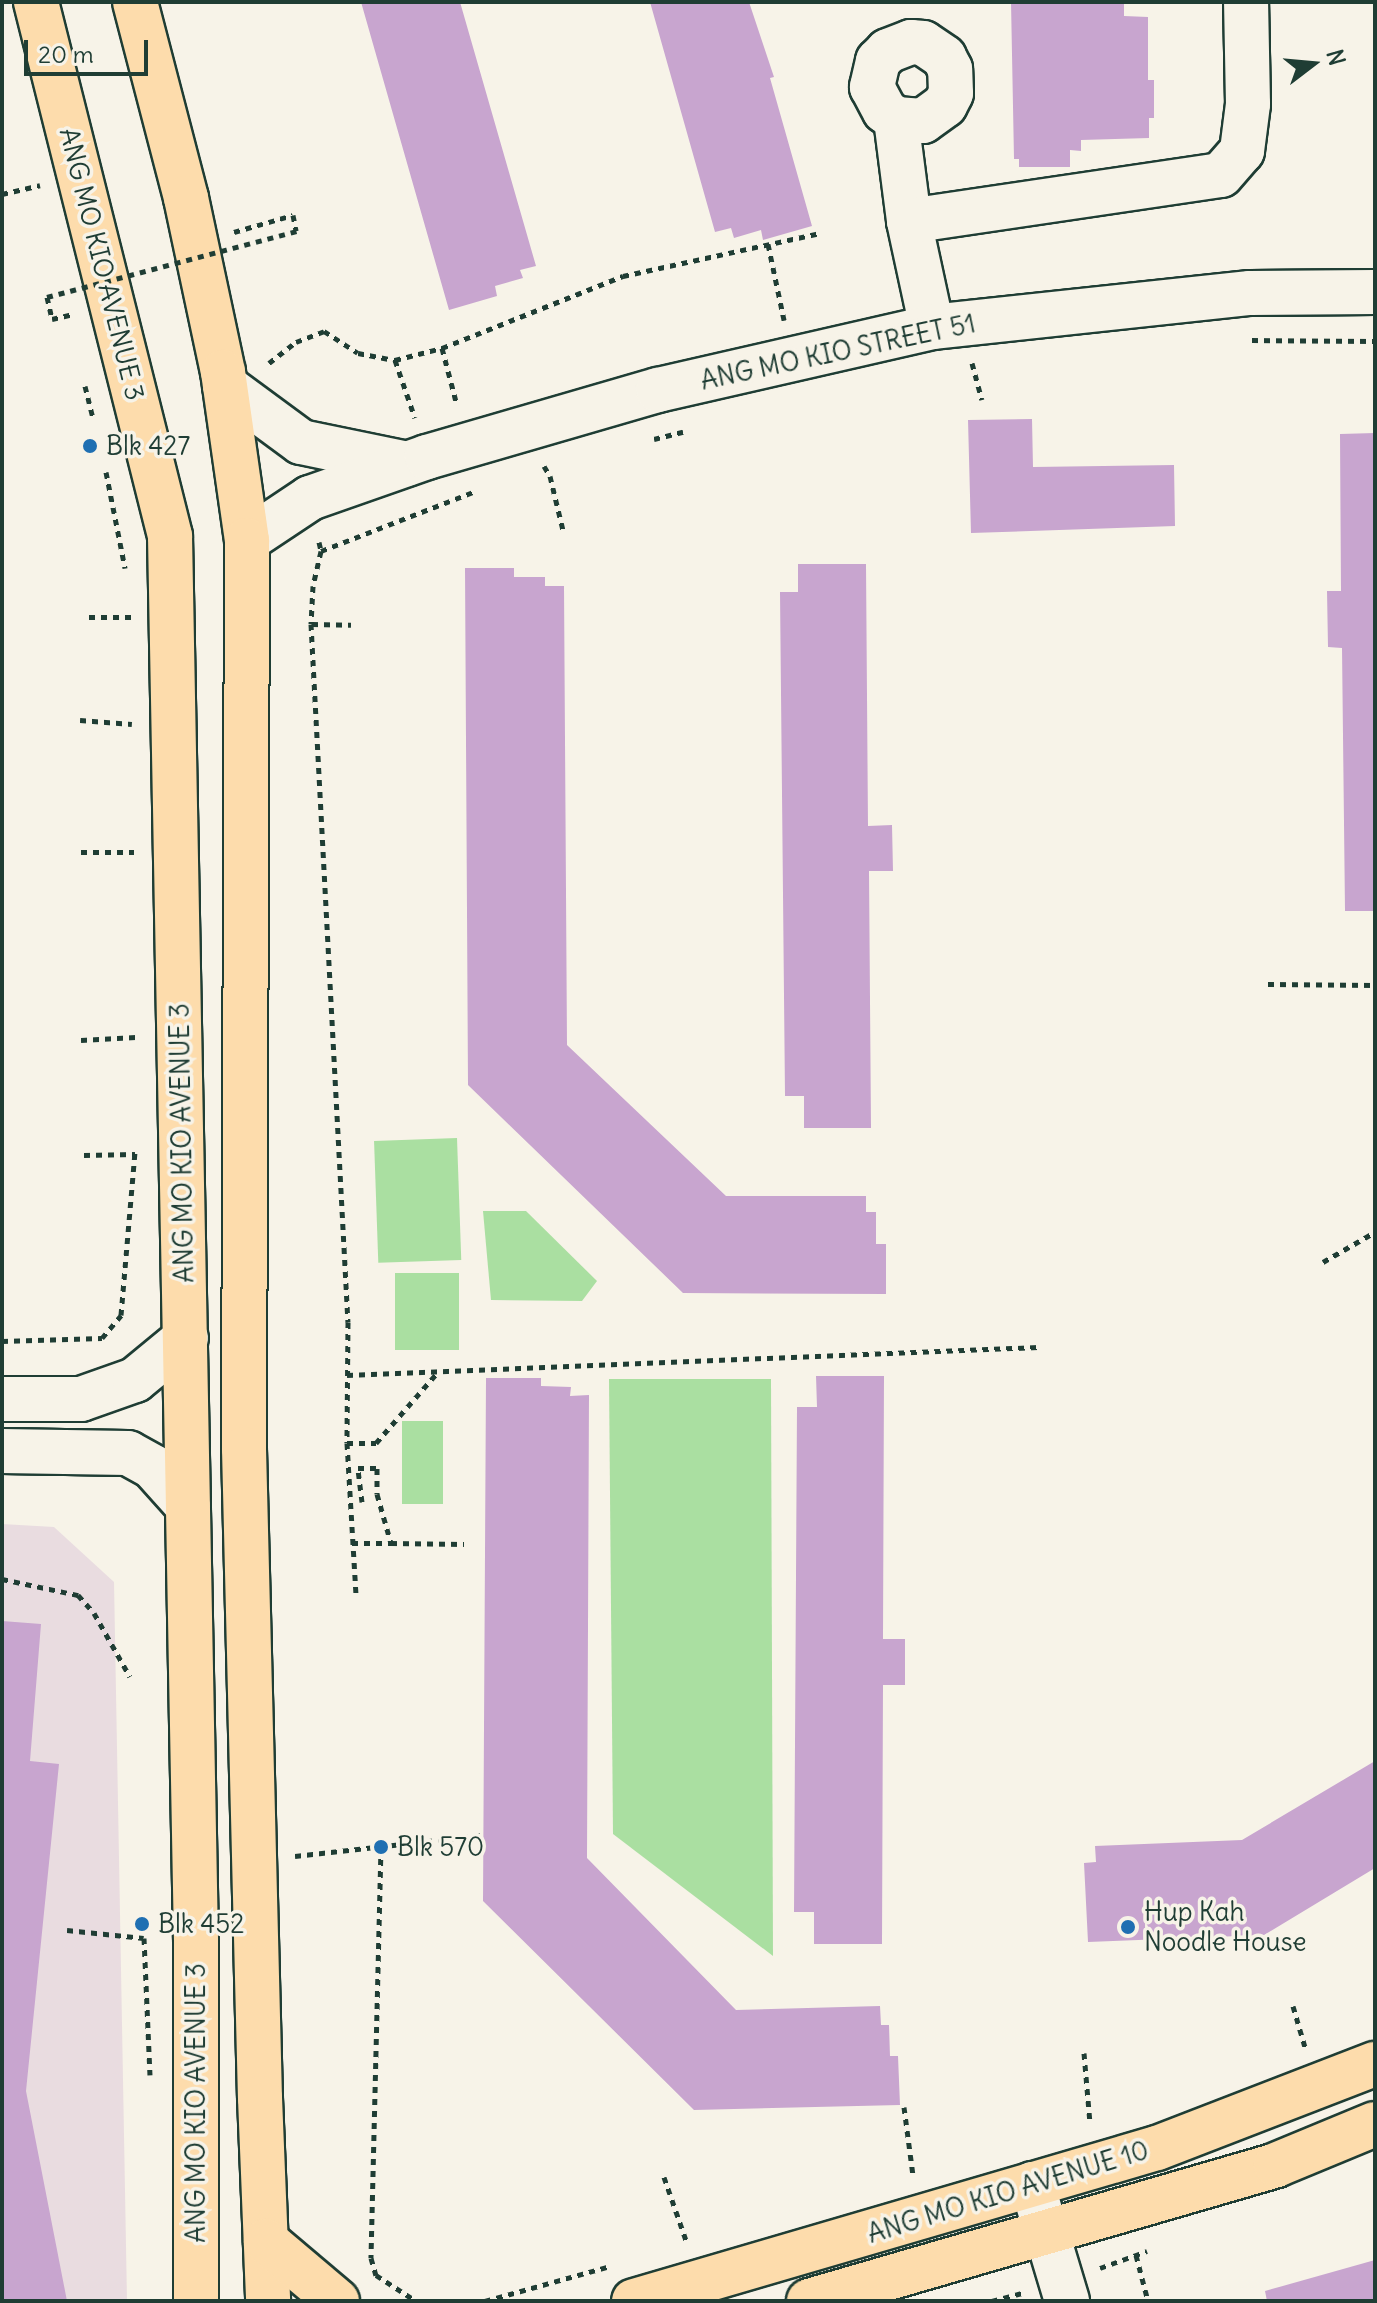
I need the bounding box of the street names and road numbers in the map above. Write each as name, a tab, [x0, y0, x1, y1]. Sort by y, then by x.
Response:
street label: ANG MO KIO AVENUE 3	[53, 125, 151, 403]
street label: ANG MO KIO STREET 51	[698, 308, 978, 396]
street label: ANG MO KIO AVENUE 3	[164, 1003, 200, 1283]
street label: ANG MO KIO AVENUE 3	[180, 1963, 212, 2243]
street label: ANG MO KIO AVENUE 10	[864, 2134, 1152, 2250]

